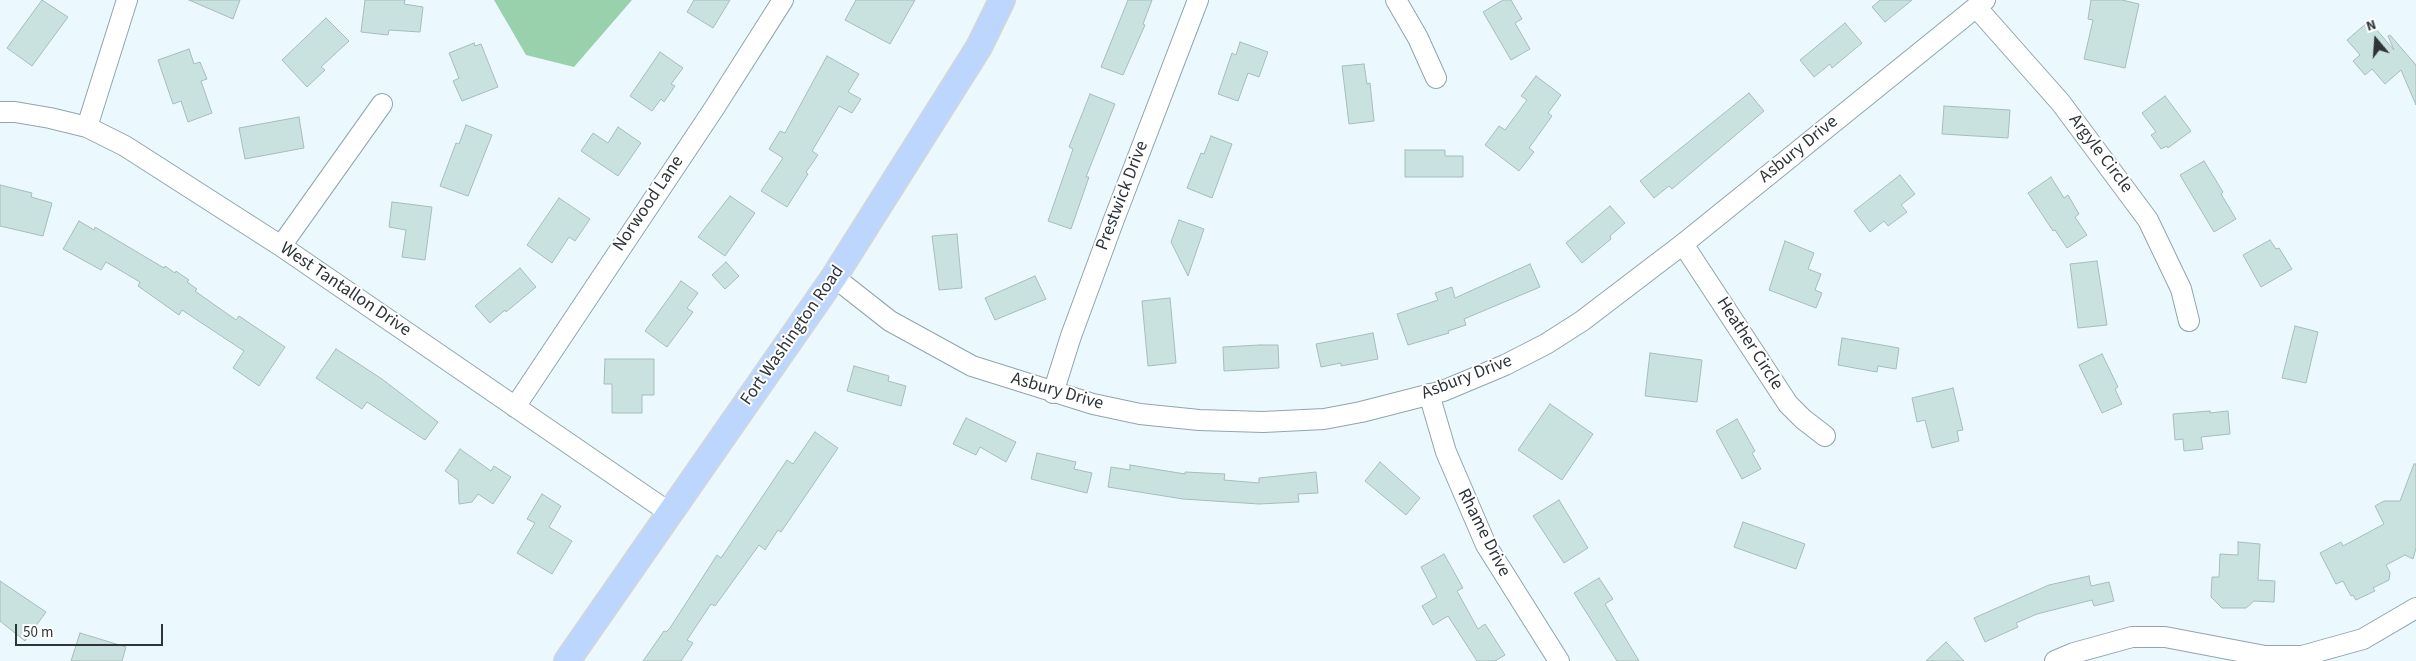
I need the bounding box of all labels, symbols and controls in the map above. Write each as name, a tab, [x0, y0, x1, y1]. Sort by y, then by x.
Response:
north arrow	[2351, 15, 2401, 65]
text: N	[2364, 15, 2379, 37]
street label: Argyle Circle	[2063, 110, 2137, 198]
street label: Asbury Drive	[1755, 112, 1843, 188]
street label: Prestwick Drive	[1092, 138, 1154, 254]
street label: Norwood Lane	[609, 152, 689, 256]
street label: West Tantallon Drive	[275, 238, 415, 342]
street label: Fort Washington Road	[737, 262, 849, 410]
street label: Heather Circle	[1711, 294, 1787, 394]
street label: Asbury Drive	[1419, 351, 1515, 405]
street label: Asbury Drive	[1008, 368, 1106, 416]
street label: Rhame Drive	[1452, 486, 1514, 580]
scale bar	[18, 614, 165, 646]
text: 50 m	[23, 622, 53, 643]

